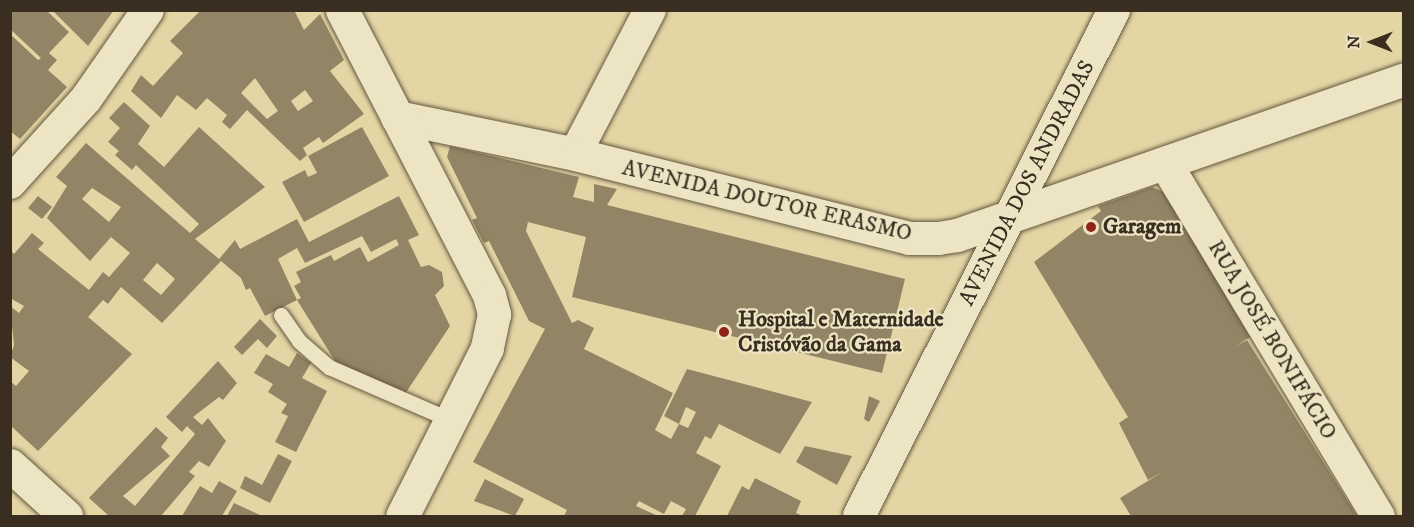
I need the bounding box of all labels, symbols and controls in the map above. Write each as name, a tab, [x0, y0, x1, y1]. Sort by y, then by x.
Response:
north arrow	[1342, 12, 1402, 72]
text: N	[1344, 35, 1364, 49]
street label: AVENIDA DOS ANDRADAS	[954, 56, 1100, 310]
street label: AVENIDA DOUTOR ERASMO	[620, 155, 914, 247]
place label: Garagem	[1103, 214, 1182, 240]
marker: Garagem	[1084, 220, 1098, 234]
street label: RUA JOSÉ BONIFÁCIO	[1202, 236, 1342, 444]
place label: Hospital e Maternidade Cristóvão da Gama	[738, 306, 944, 358]
marker: Hospital e Maternidade Cristóvão da Gama	[715, 323, 733, 341]

